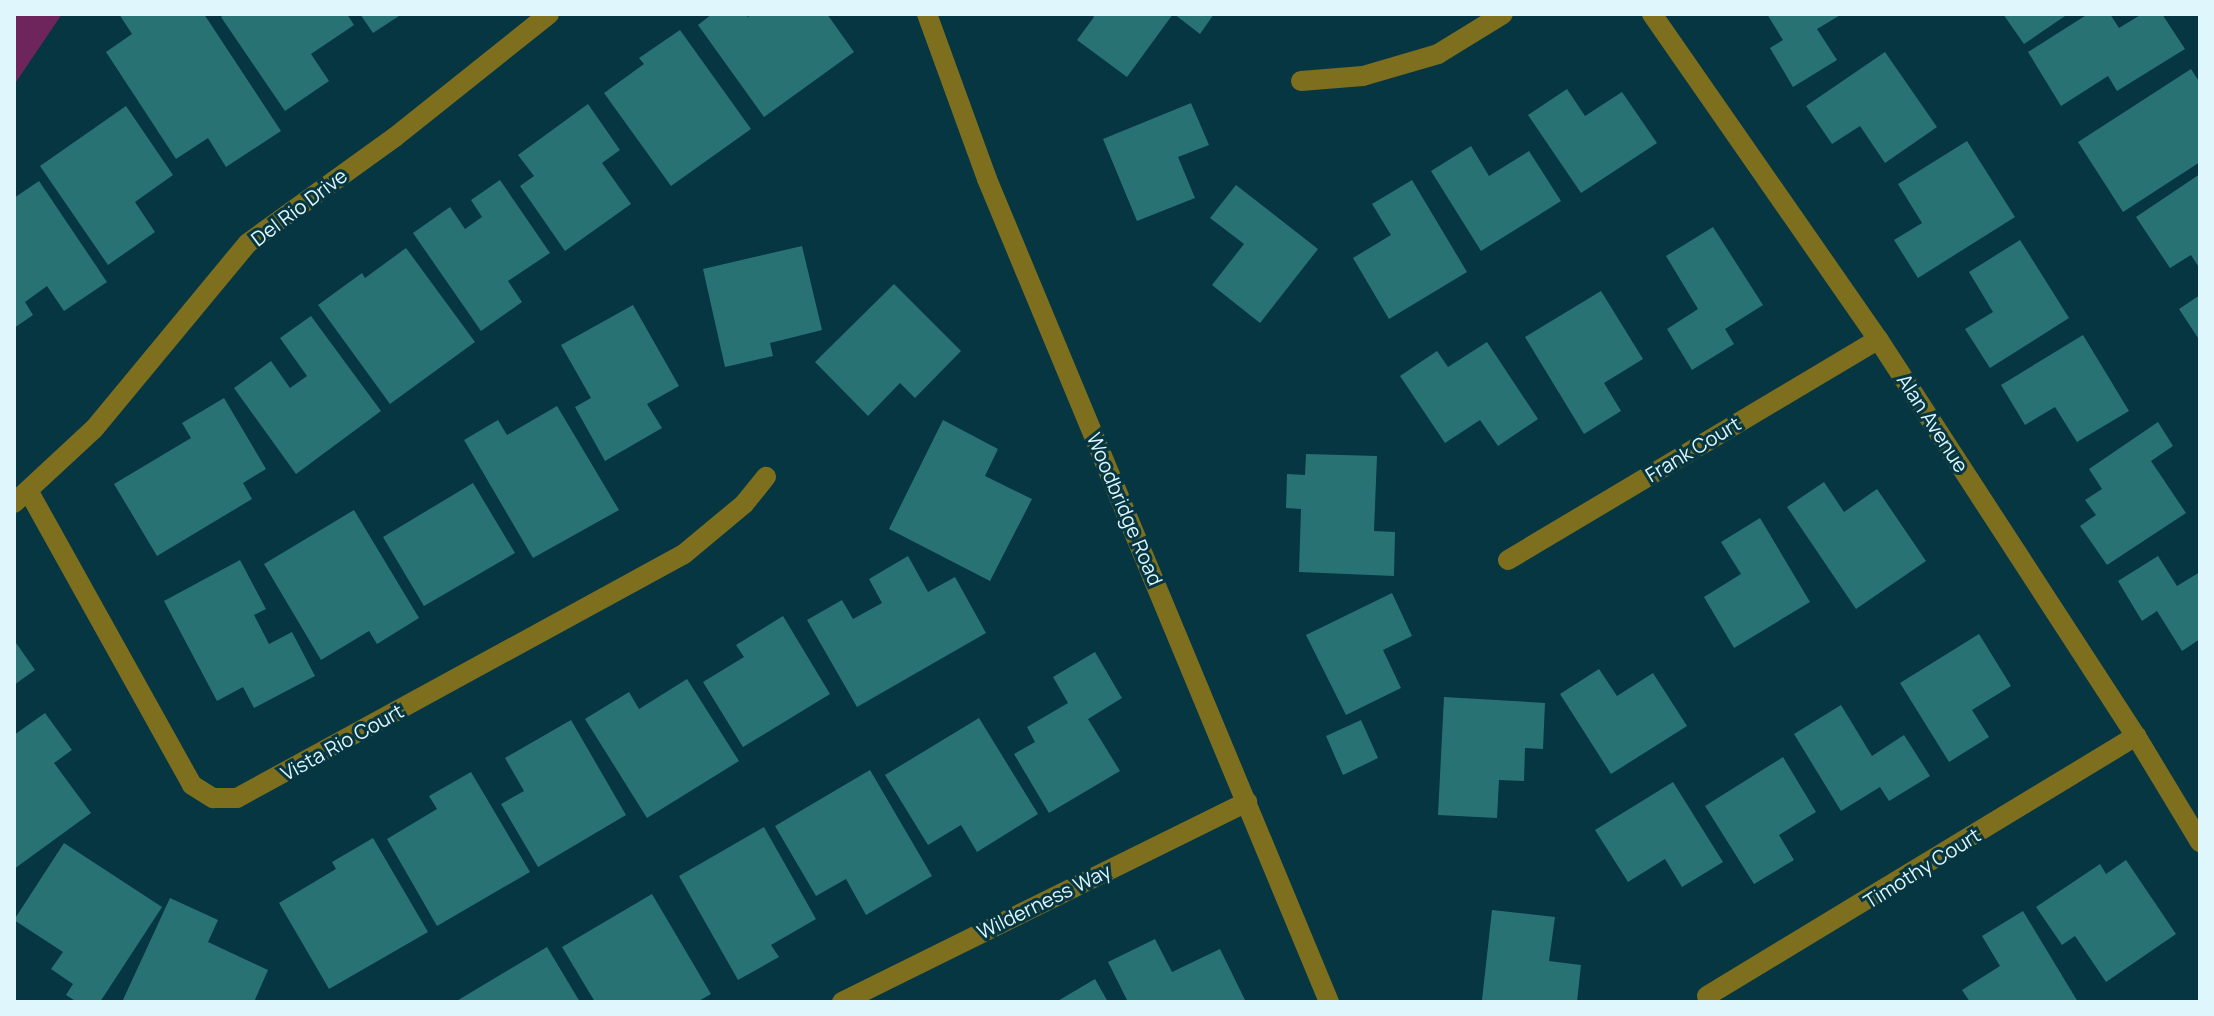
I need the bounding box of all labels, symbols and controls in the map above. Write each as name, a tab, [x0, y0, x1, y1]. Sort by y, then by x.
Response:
street label: Del Rio Drive	[246, 163, 352, 251]
street label: Alan Avenue	[1892, 369, 1974, 477]
street label: Frank Court	[1641, 411, 1745, 487]
street label: Woodbridge Road	[1082, 429, 1168, 589]
street label: Vista Rio Court	[277, 698, 407, 786]
street label: Timothy Court	[1859, 823, 1985, 913]
street label: Wilderness Way	[973, 858, 1115, 944]

